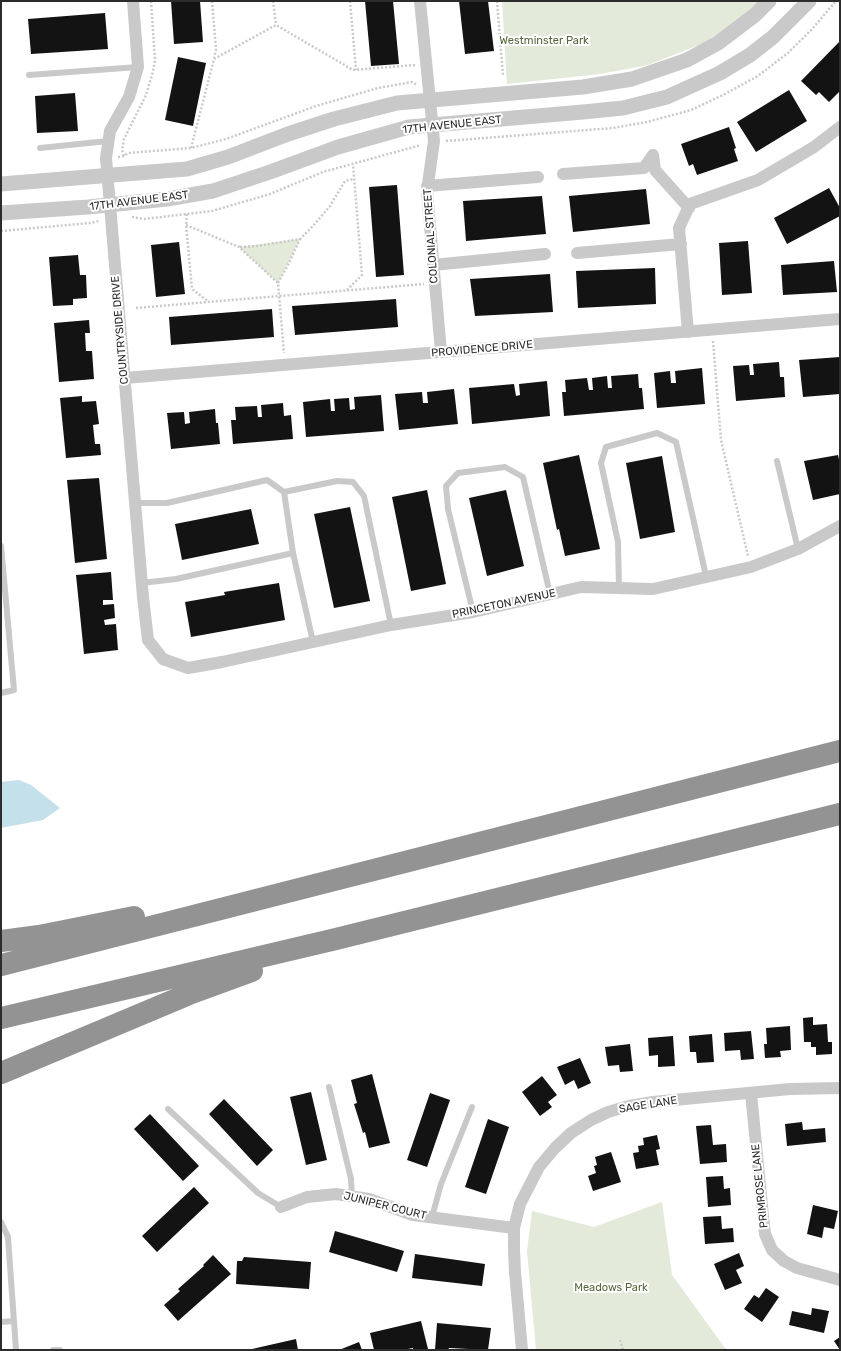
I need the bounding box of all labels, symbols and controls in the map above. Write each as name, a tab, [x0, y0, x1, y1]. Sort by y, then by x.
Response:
park label: Westminster Park	[499, 34, 589, 48]
street label: 17TH AVENUE EAST	[402, 113, 502, 137]
street label: 17TH AVENUE EAST	[89, 188, 189, 214]
street label: COLONIAL STREET	[421, 188, 441, 284]
street label: COUNTRYSIDE DRIVE	[109, 275, 131, 385]
street label: PROVIDENCE DRIVE	[431, 338, 533, 360]
street label: PRINCETON AVENUE	[451, 587, 557, 621]
street label: SAGE LANE	[618, 1094, 678, 1116]
street label: PRIMROSE LANE	[749, 1143, 771, 1229]
street label: JUNIPER COURT	[342, 1189, 428, 1223]
park label: Meadows Park	[574, 1281, 648, 1295]

